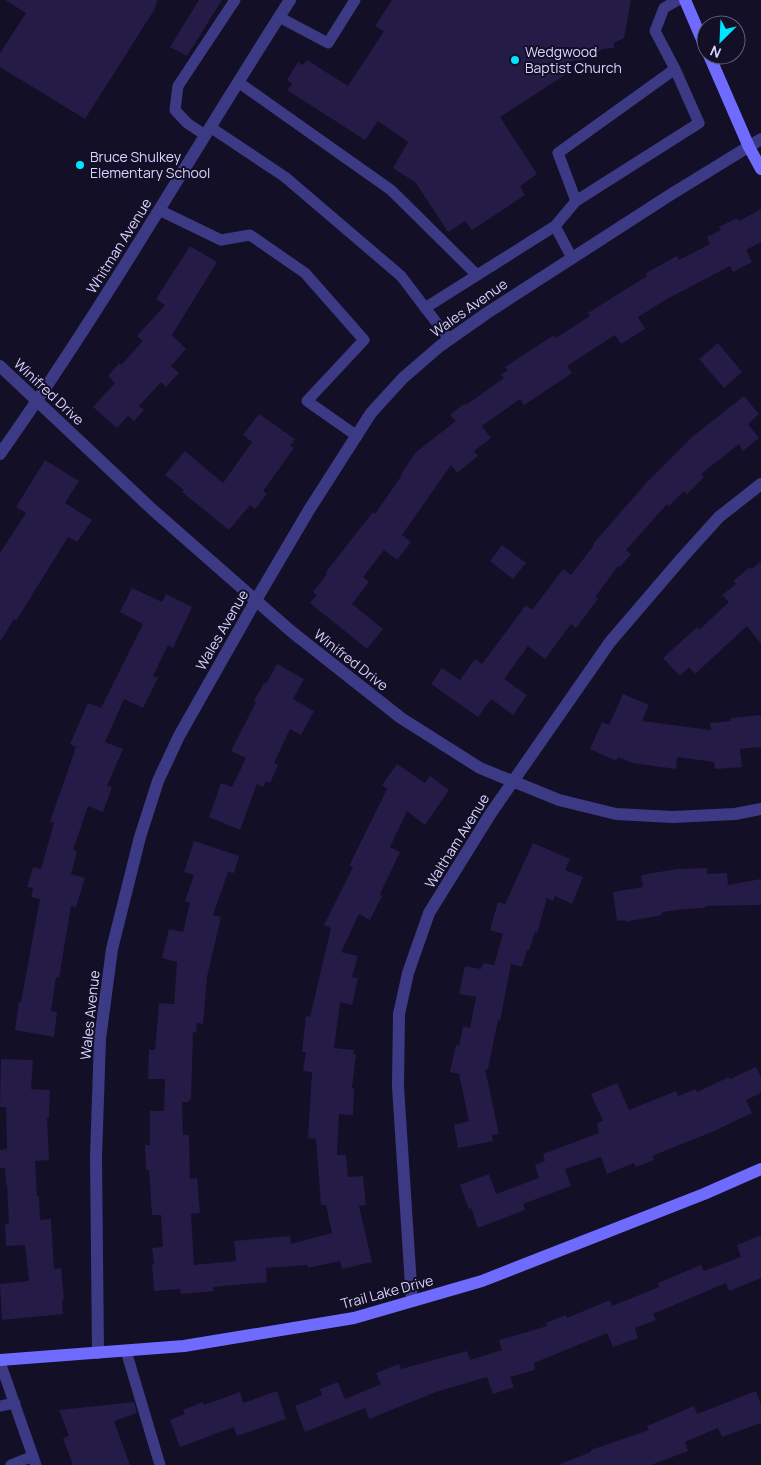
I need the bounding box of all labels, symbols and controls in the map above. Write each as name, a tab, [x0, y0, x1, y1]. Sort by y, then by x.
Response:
north arrow	[696, 15, 746, 65]
place label: Wedgwood Baptist Church	[525, 42, 622, 77]
text: N	[707, 42, 724, 63]
marker: Wedgwood Baptist Church	[509, 54, 521, 66]
place label: Bruce Shulkey Elementary School	[90, 147, 210, 182]
marker: Bruce Shulkey Elementary School	[74, 159, 86, 171]
street label: Whitman Avenue	[82, 194, 156, 297]
street label: Wales Avenue	[426, 274, 511, 341]
street label: Winifred Drive	[10, 354, 89, 429]
street label: Wales Avenue	[191, 586, 252, 673]
street label: Winifred Drive	[310, 625, 392, 695]
street label: Waltham Avenue	[420, 790, 493, 891]
street label: Wales Avenue	[75, 969, 104, 1061]
street label: Trail Lake Drive	[339, 1270, 435, 1313]

